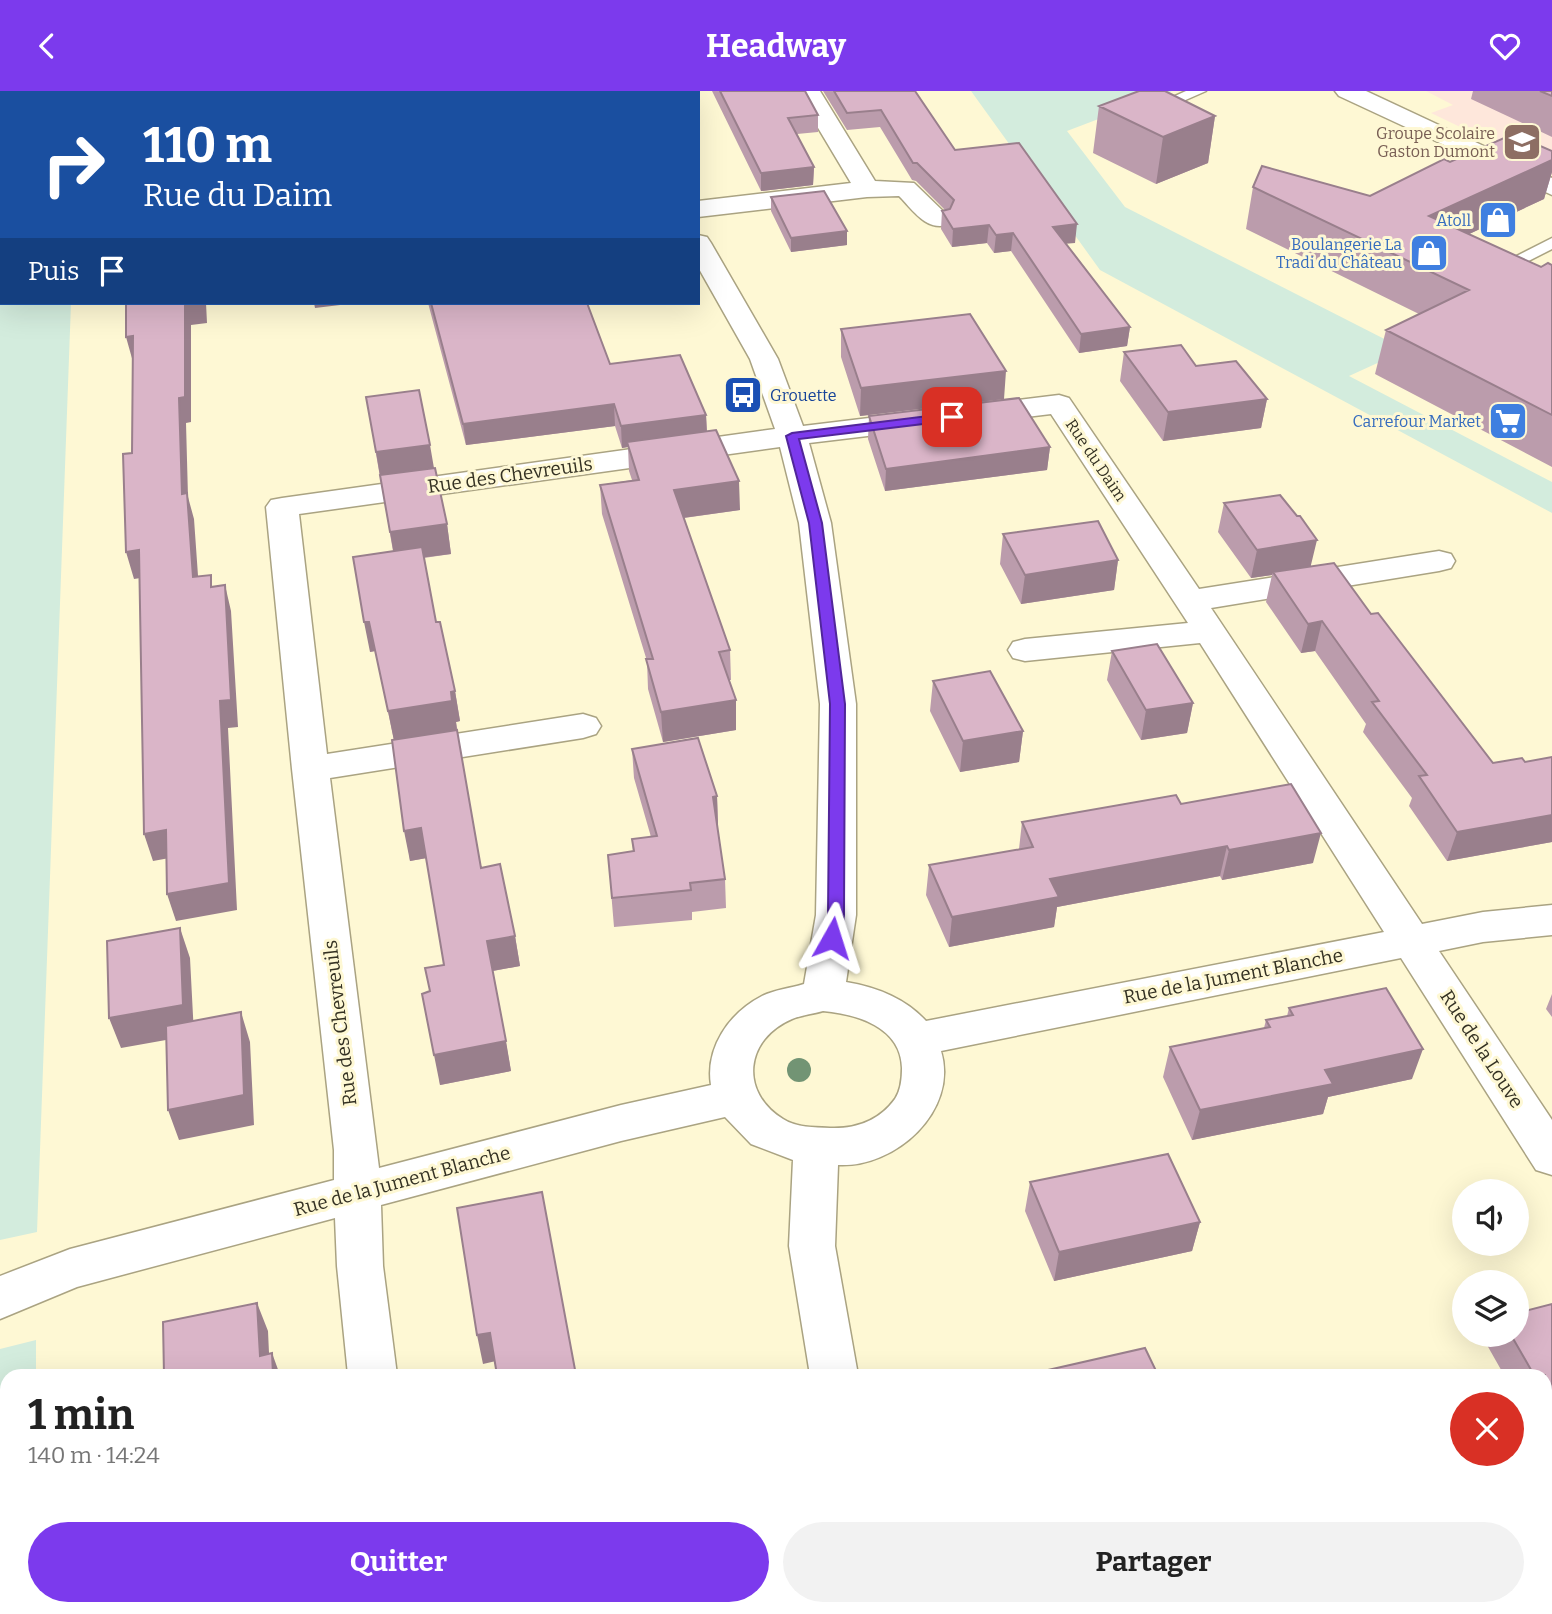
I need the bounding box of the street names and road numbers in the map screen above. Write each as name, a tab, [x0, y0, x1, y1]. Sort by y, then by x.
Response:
street label: Rue du Daim	[1062, 415, 1130, 505]
street label: Rue des Chevreuils	[426, 452, 594, 498]
street label: Rue des Chevreuils	[318, 939, 362, 1107]
street label: Rue de la Jument Blanche	[1121, 943, 1345, 1009]
street label: Rue de la Louve	[1435, 986, 1529, 1112]
street label: Rue de la Jument Blanche	[291, 1141, 513, 1221]

